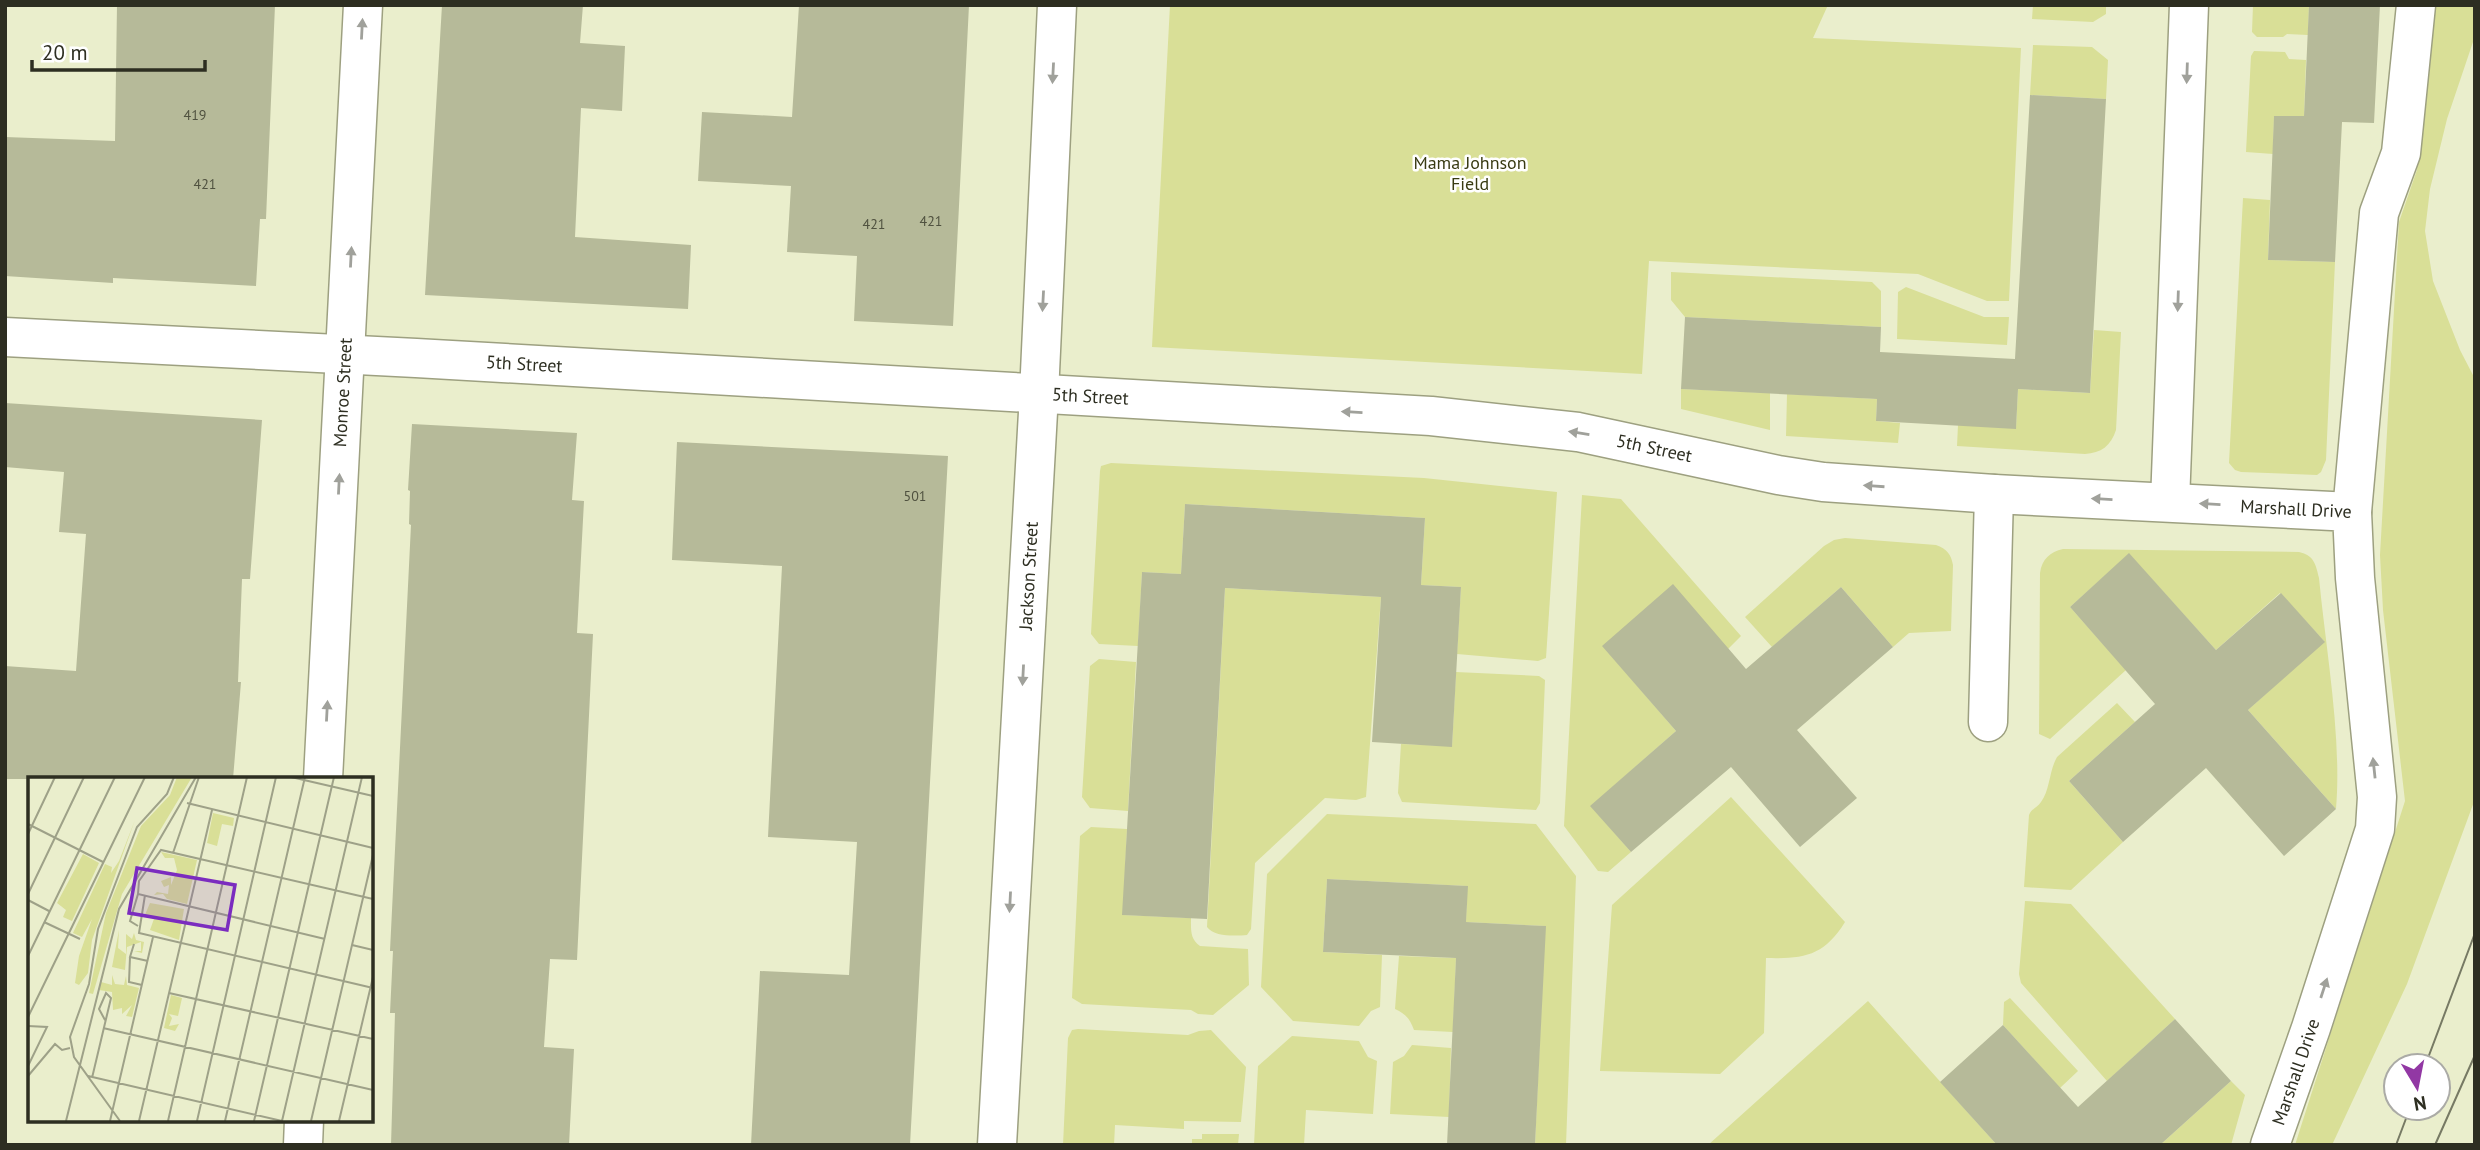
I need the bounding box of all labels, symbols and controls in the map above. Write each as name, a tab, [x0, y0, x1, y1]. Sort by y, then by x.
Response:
one-way arrow	[356, 18, 367, 40]
scale bar	[32, 28, 205, 72]
text: 20 m	[42, 39, 88, 66]
one-way arrow	[1048, 63, 1059, 85]
one-way arrow	[2181, 63, 2192, 85]
house number: 419	[184, 106, 206, 124]
park label: Mama Johnson Field	[1413, 151, 1527, 195]
house number: 421	[194, 175, 216, 193]
house number: 421	[920, 212, 942, 230]
house number: 421	[863, 215, 885, 233]
one-way arrow	[345, 245, 356, 267]
one-way arrow	[1037, 290, 1048, 312]
one-way arrow	[2172, 290, 2183, 312]
street label: Monroe Street	[328, 337, 357, 448]
street label: 5th Street	[485, 350, 563, 377]
street label: 5th Street	[1051, 382, 1129, 410]
one-way arrow	[1341, 406, 1363, 417]
one-way arrow	[1568, 427, 1590, 438]
street label: 5th Street	[1614, 429, 1694, 467]
one-way arrow	[333, 472, 344, 494]
one-way arrow	[1863, 480, 1885, 491]
house number: 501	[904, 487, 926, 505]
one-way arrow	[2090, 493, 2112, 504]
street label: Marshall Drive	[2240, 494, 2352, 523]
one-way arrow	[2199, 498, 2221, 509]
street label: Jackson Street	[1014, 521, 1043, 632]
one-way arrow	[1017, 664, 1028, 686]
one-way arrow	[321, 700, 332, 722]
one-way arrow	[2368, 757, 2379, 779]
inset map	[28, 777, 373, 1122]
one-way arrow	[1005, 891, 1016, 913]
one-way arrow	[2319, 977, 2330, 998]
street label: Marshall Drive	[2267, 1015, 2325, 1128]
north arrow	[2382, 1052, 2452, 1122]
text: N	[2412, 1091, 2428, 1117]

